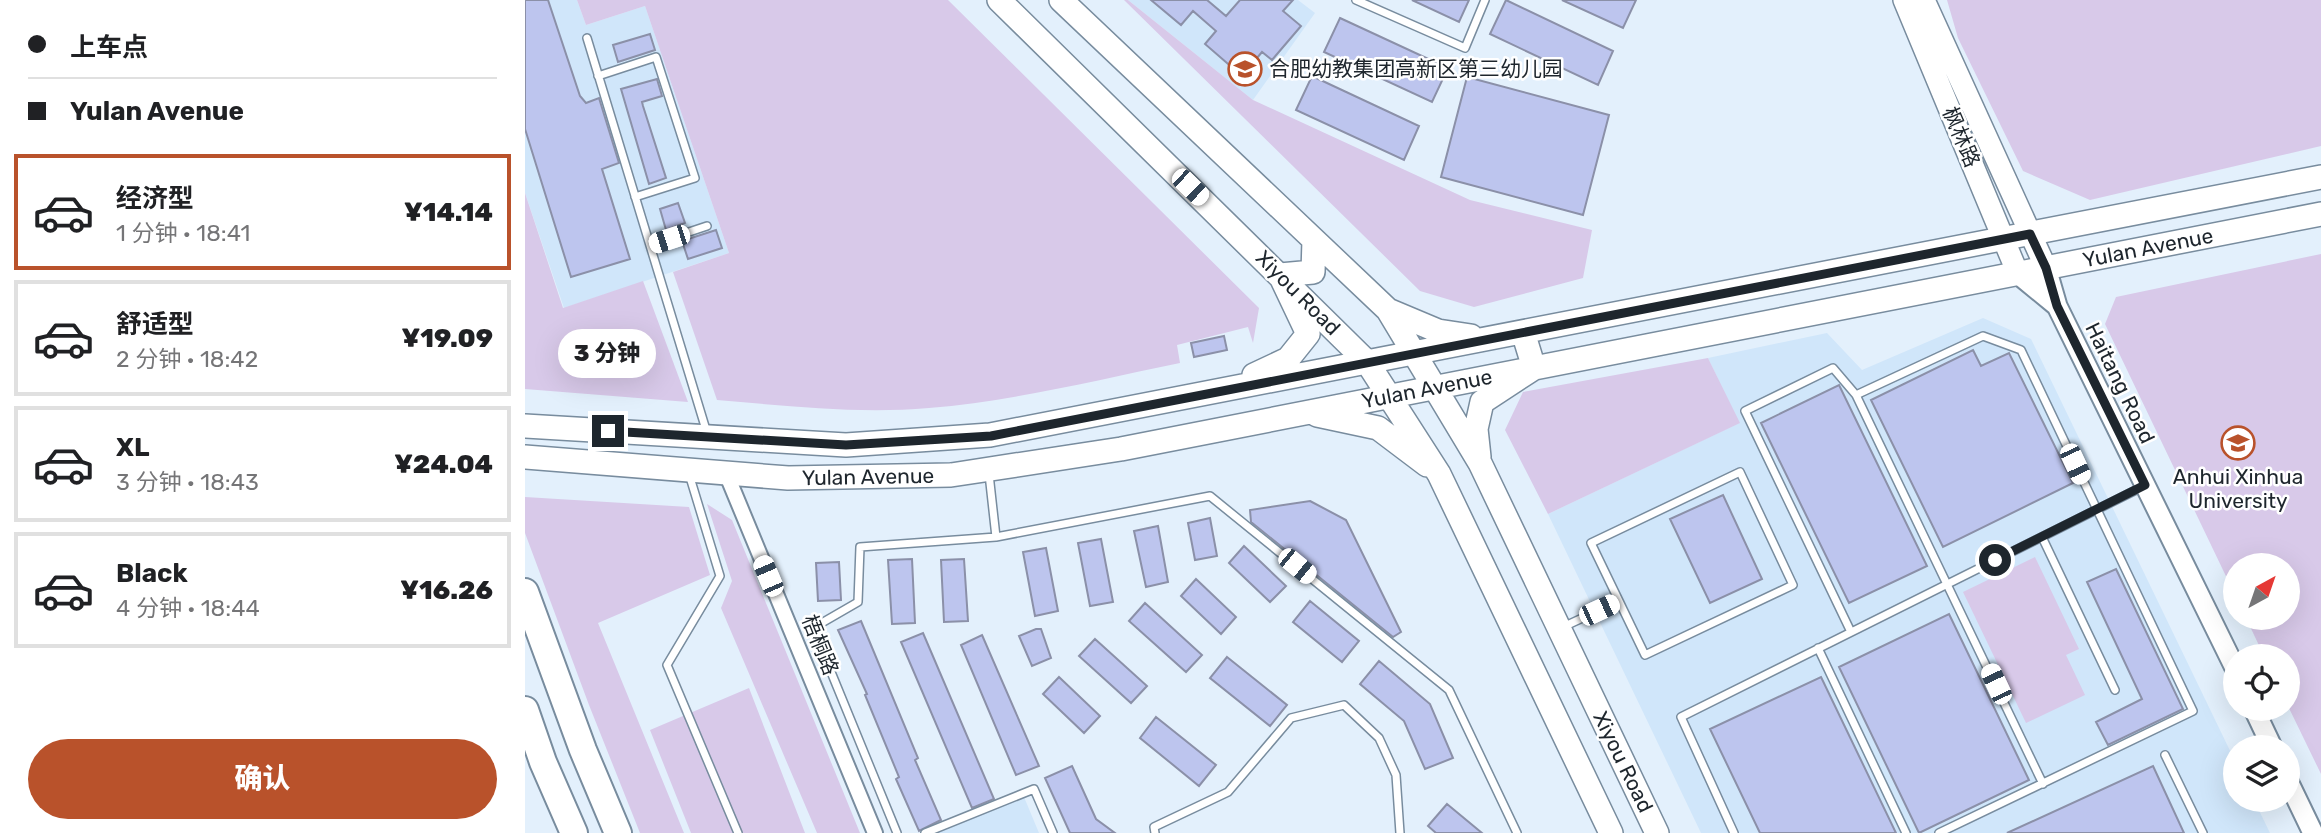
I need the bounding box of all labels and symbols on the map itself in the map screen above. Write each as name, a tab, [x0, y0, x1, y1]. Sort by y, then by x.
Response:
school or university icon: 合肥幼教集团高新区第三幼儿园	[1226, 50, 1264, 88]
place label: 合肥幼教集团高新区第三幼儿园	[1269, 56, 1563, 81]
street label: 枫林路	[1938, 103, 1985, 171]
car	[1168, 165, 1213, 209]
car	[646, 223, 693, 255]
street label: Yulan Avenue	[2081, 223, 2215, 272]
street label: Xiyou Road	[1251, 245, 1346, 340]
street label: Haitang Road	[2080, 318, 2161, 447]
callout: 3 分钟	[559, 330, 657, 378]
street label: Yulan Avenue	[1360, 364, 1494, 413]
route end	[592, 415, 624, 447]
school or university icon: Anhui Xinhua University	[2219, 424, 2257, 462]
car	[2057, 441, 2094, 487]
street label: Yulan Avenue	[802, 463, 934, 490]
place label: Anhui Xinhua University	[2173, 464, 2303, 513]
route start	[1979, 544, 2011, 576]
car	[1275, 545, 1320, 587]
car	[751, 553, 786, 599]
north arrow	[2223, 553, 2299, 630]
car	[1576, 592, 1623, 628]
street label: 梧桐路	[797, 611, 844, 679]
car	[1978, 661, 2015, 707]
street label: Xiyou Road	[1588, 707, 1659, 816]

